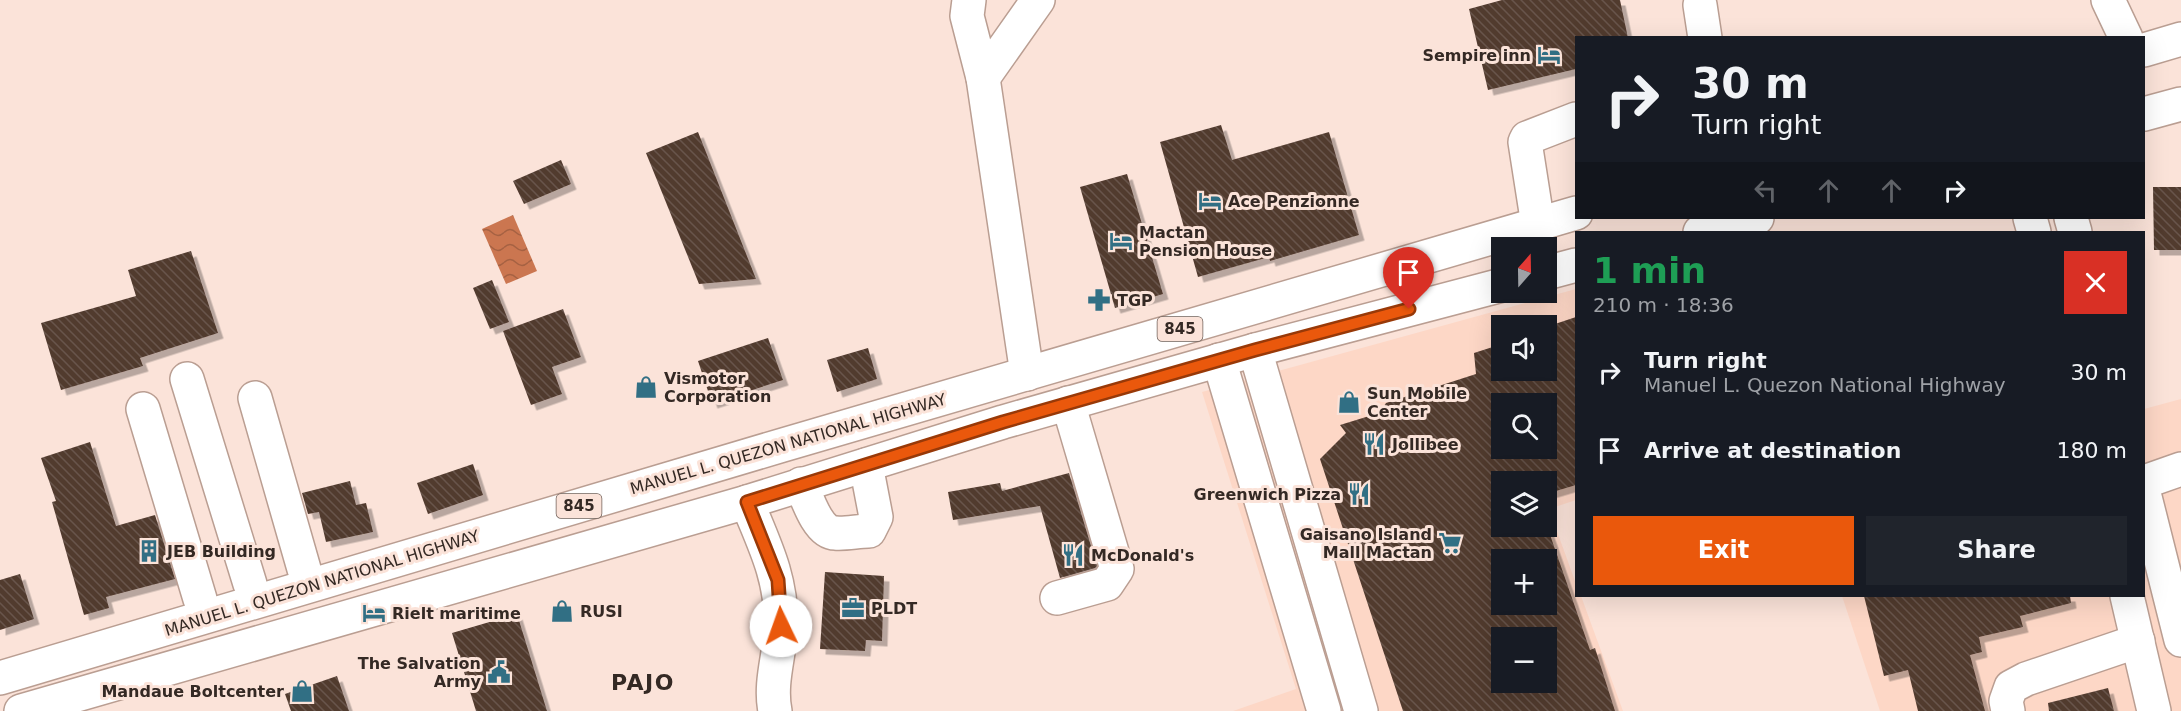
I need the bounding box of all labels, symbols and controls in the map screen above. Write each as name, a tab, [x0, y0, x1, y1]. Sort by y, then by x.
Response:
hotel icon: Sempire inn	[1536, 42, 1562, 68]
place label: Sempire inn	[1422, 46, 1531, 65]
text: 30 m	[1692, 59, 1809, 108]
icon: right	[1593, 60, 1671, 138]
text: Turn right	[1692, 109, 1821, 140]
icon: left	[1749, 174, 1782, 207]
icon: ahead	[1812, 174, 1845, 207]
icon: ahead	[1875, 174, 1908, 207]
icon: right	[1938, 174, 1971, 207]
hotel icon: Ace Penzionne	[1197, 188, 1223, 214]
place label: Ace Penzionne	[1228, 192, 1360, 211]
place label: Mactan Pension House	[1139, 223, 1272, 260]
hotel icon: Mactan Pension House	[1108, 228, 1134, 254]
north arrow	[1491, 237, 1557, 303]
map controls	[1491, 237, 1557, 693]
pin	[1383, 247, 1434, 309]
text: 1 min	[1593, 250, 1706, 291]
button: close	[2064, 251, 2127, 314]
icon: arrive	[1392, 256, 1425, 289]
pharmacy icon: TGP	[1086, 287, 1112, 313]
place label: TGP	[1117, 291, 1153, 310]
text: 210 m · 18:36	[1593, 293, 1734, 317]
button: sound	[1491, 315, 1557, 381]
road number: 845	[1158, 317, 1202, 341]
text: Turn right	[1644, 348, 1767, 373]
icon: right	[1593, 356, 1626, 389]
text: 30 m	[2071, 360, 2127, 385]
place label: Vismotor Corporation	[664, 369, 771, 406]
text: Manuel L. Quezon National Highway	[1644, 373, 2006, 397]
shop icon: Vismotor Corporation	[633, 374, 659, 400]
place label: Sun Mobile Center	[1367, 384, 1467, 421]
shop icon: Sun Mobile Center	[1336, 389, 1362, 415]
street label: MANUEL L. QUEZON NATIONAL HIGHWAY	[628, 390, 948, 498]
button: search	[1491, 393, 1557, 459]
restaurant icon: Jollibee	[1361, 431, 1387, 457]
icon: arrive	[1593, 434, 1626, 467]
place label: Jollibee	[1391, 435, 1459, 454]
text: Arrive at destination	[1644, 438, 1901, 463]
text: 180 m	[2057, 438, 2127, 463]
button: layers	[1491, 471, 1557, 537]
restaurant icon: Greenwich Pizza	[1346, 481, 1372, 507]
place label: Greenwich Pizza	[1194, 485, 1341, 504]
road number: 845	[556, 494, 602, 518]
button: Exit	[1593, 516, 1854, 585]
button: Share	[1866, 516, 2127, 585]
place label: Gaisano Island Mall Mactan	[1300, 525, 1432, 562]
street label: MANUEL L. QUEZON NATIONAL HIGHWAY	[162, 526, 482, 640]
supermarket icon: Gaisano Island Mall Mactan	[1437, 530, 1463, 556]
building icon: JEB Building	[136, 538, 162, 564]
place label: JEB Building	[166, 542, 276, 561]
restaurant icon: McDonald's	[1060, 542, 1086, 568]
place label: McDonald's	[1091, 546, 1194, 565]
button: +	[1491, 549, 1557, 615]
position arrow	[749, 594, 813, 658]
office icon: PLDT	[840, 595, 866, 621]
shop icon: RUSI	[549, 598, 575, 624]
place label: PLDT	[871, 599, 917, 618]
hotel icon: Rielt maritime	[361, 600, 387, 626]
place label: RUSI	[580, 602, 623, 621]
place label: Rielt maritime	[392, 604, 521, 623]
button: −	[1491, 627, 1557, 693]
place label: The Salvation Army	[358, 654, 482, 691]
public building icon: The Salvation Army	[486, 659, 512, 685]
district label: PAJO	[611, 670, 675, 695]
shop icon: Mandaue Boltcenter	[289, 678, 315, 704]
place label: Mandaue Boltcenter	[101, 682, 284, 701]

